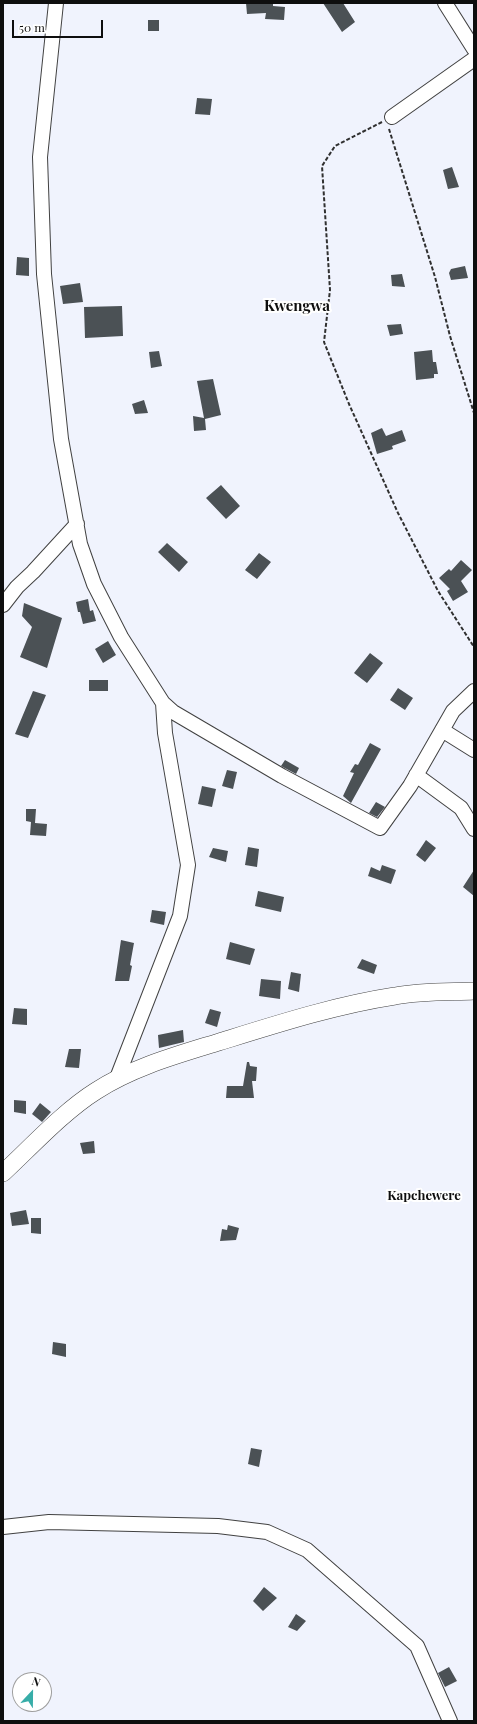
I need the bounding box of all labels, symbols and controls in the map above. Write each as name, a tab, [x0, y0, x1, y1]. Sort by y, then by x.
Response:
scale bar	[14, 12, 105, 38]
text: 50 m	[19, 19, 45, 35]
district label: Kwengwa	[264, 297, 330, 315]
district label: Kapchewere	[387, 1188, 461, 1204]
north arrow	[12, 1672, 52, 1712]
text: N	[30, 1673, 43, 1690]

